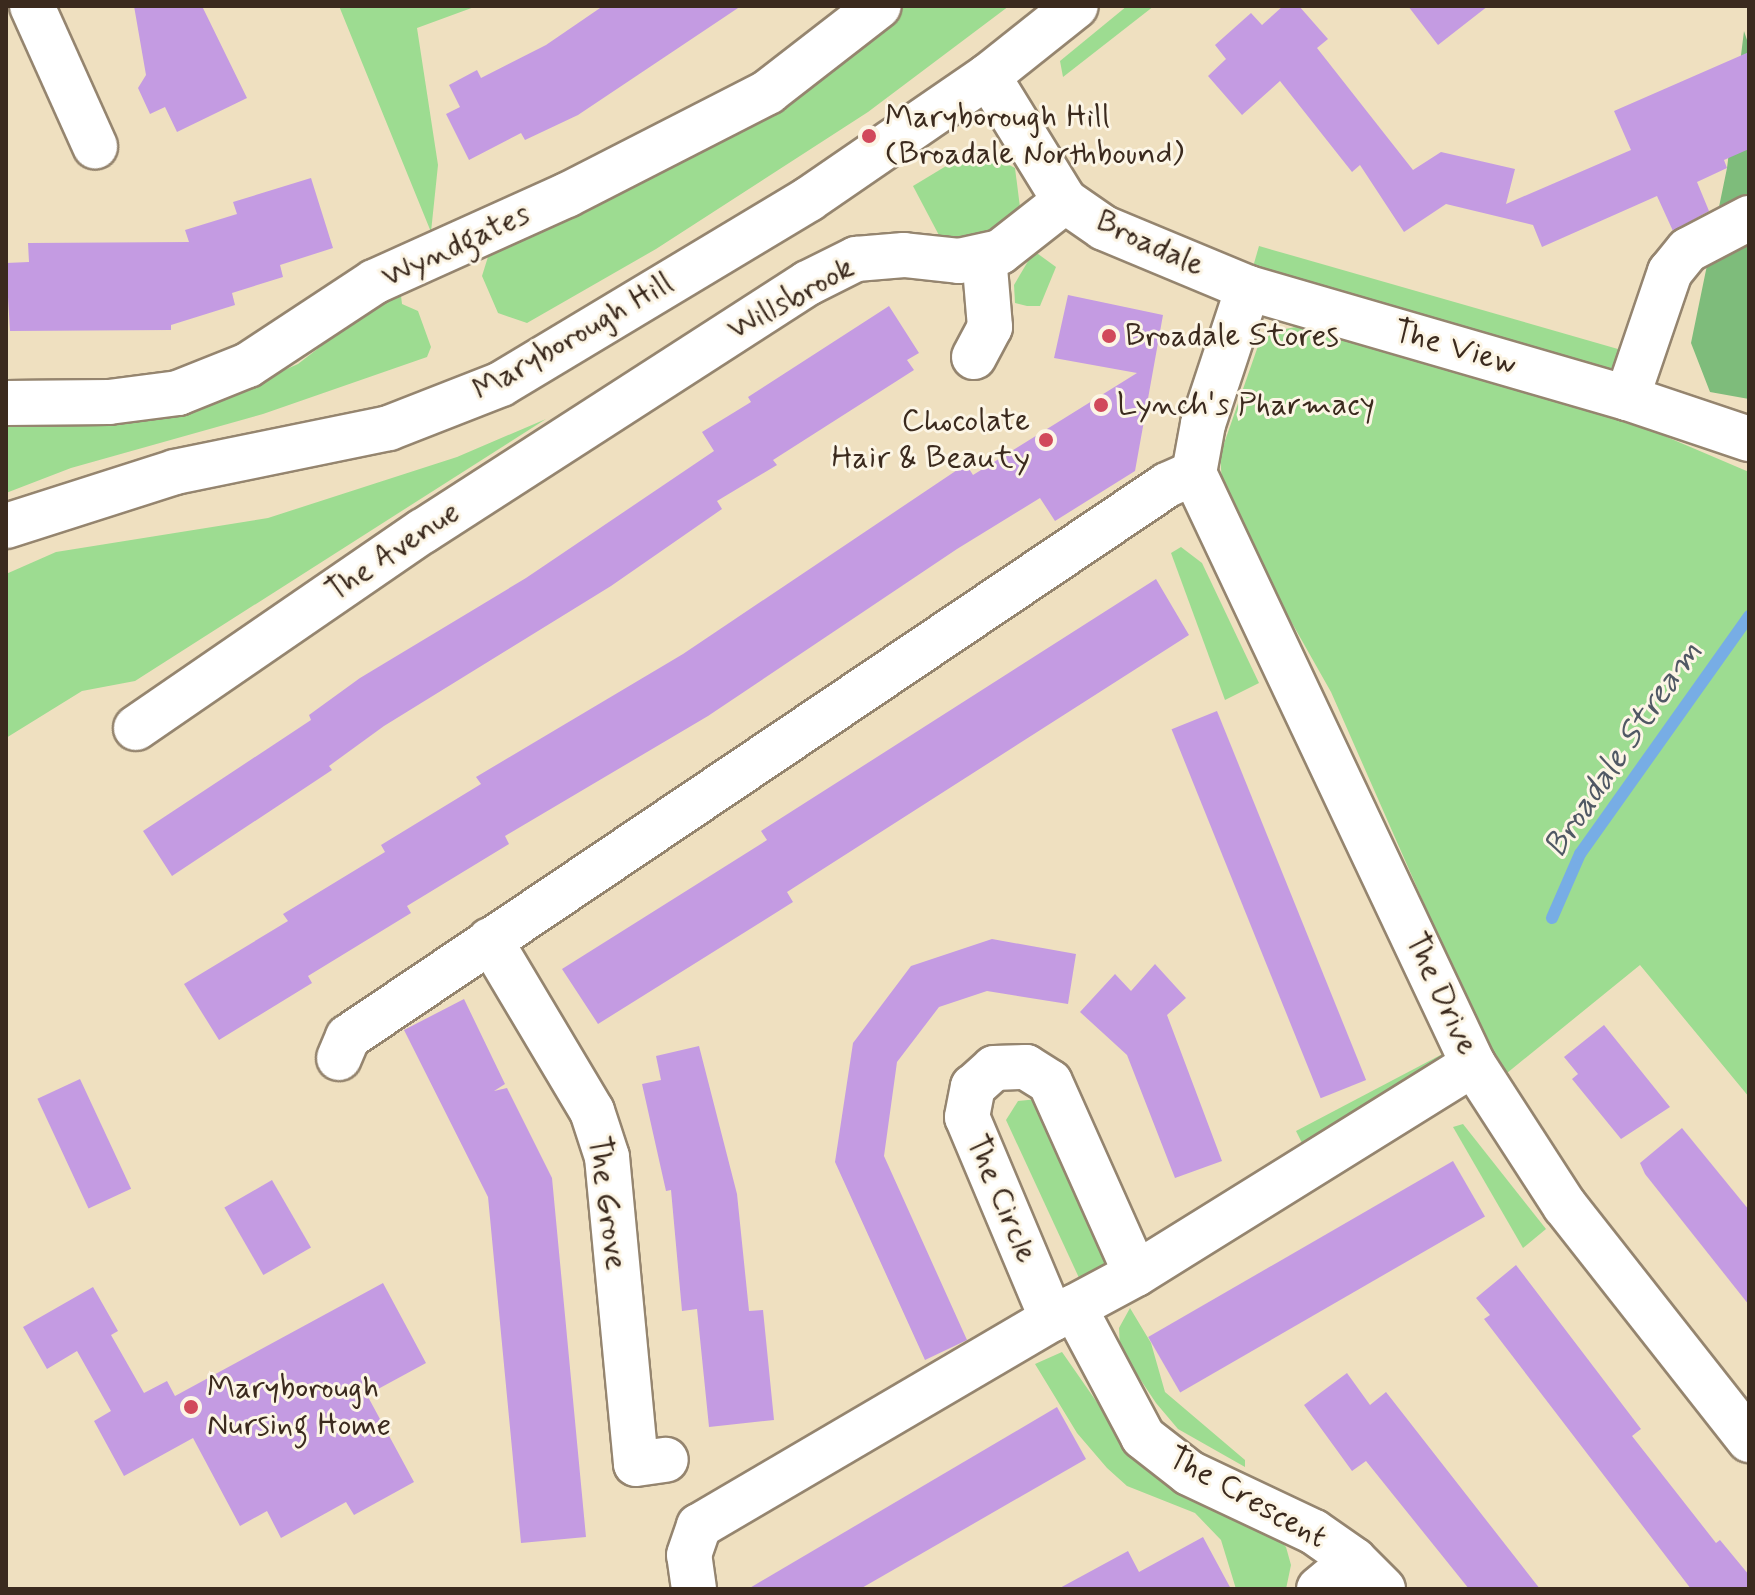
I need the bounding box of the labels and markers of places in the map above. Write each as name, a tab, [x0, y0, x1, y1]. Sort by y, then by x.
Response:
place label: Maryborough Hill (Broadale Northbound)	[885, 99, 1184, 174]
marker: Maryborough Hill (Broadale Northbound)	[860, 127, 878, 145]
place label: Broadale Stores	[1125, 317, 1335, 355]
marker: Broadale Stores	[1100, 327, 1118, 345]
place label: Lynch's Pharmacy	[1117, 386, 1375, 424]
marker: Lynch's Pharmacy	[1092, 396, 1110, 414]
place label: Chocolate Hair & Beauty	[831, 403, 1030, 478]
marker: Chocolate Hair & Beauty	[1037, 431, 1055, 449]
place label: Maryborough Nursing Home	[207, 1370, 396, 1445]
marker: Maryborough Nursing Home	[182, 1398, 200, 1416]

